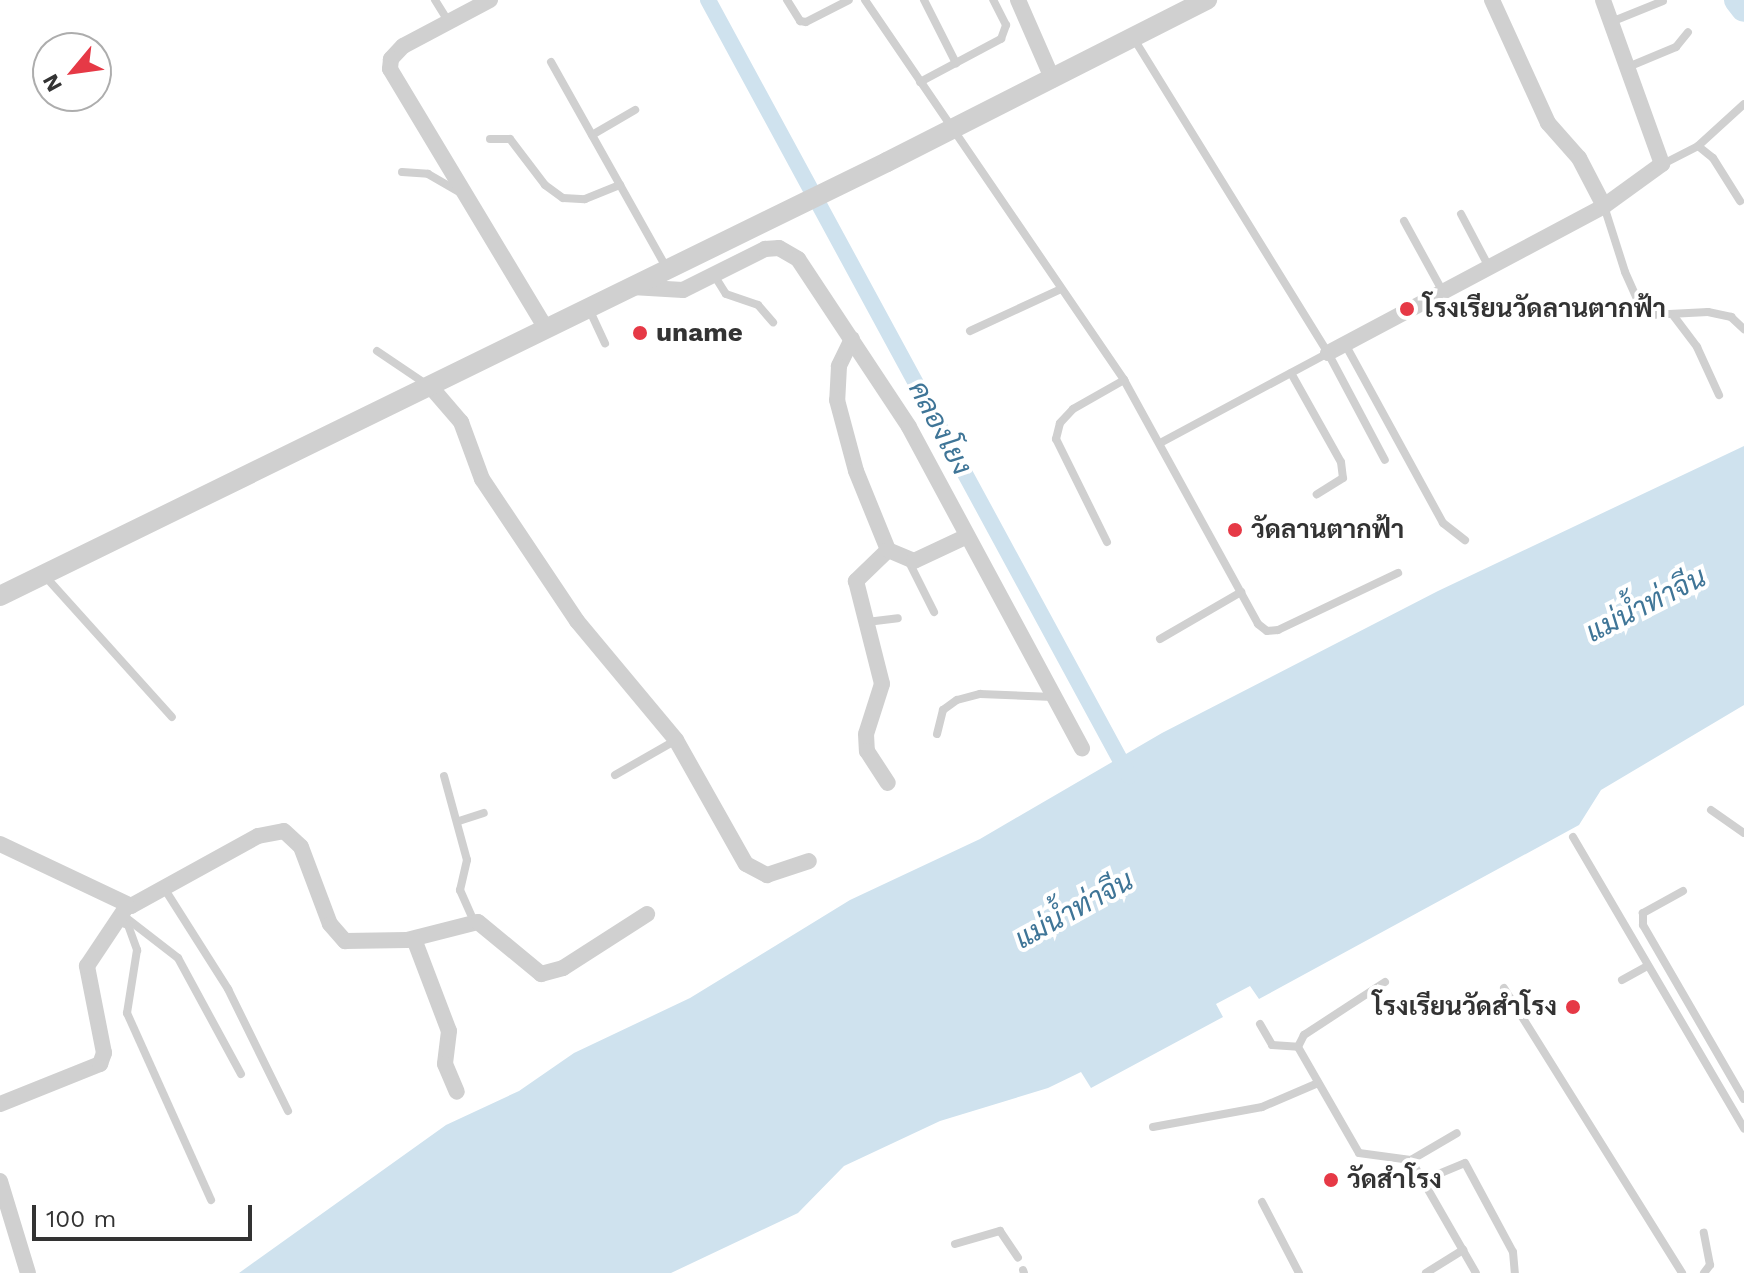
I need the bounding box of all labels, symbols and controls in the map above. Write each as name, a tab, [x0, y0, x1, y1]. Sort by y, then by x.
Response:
north arrow	[32, 32, 112, 112]
text: N	[37, 70, 67, 96]
place label: โรงเรียนวัดลานตากฟ้า	[1423, 293, 1666, 325]
marker: โรงเรียนวัดลานตากฟ้า	[1398, 300, 1416, 318]
place label: uname	[656, 317, 743, 349]
marker: uname	[631, 324, 649, 342]
water label: คลองโยง	[901, 375, 979, 481]
place label: วัดลานตากฟ้า	[1251, 514, 1404, 546]
marker: วัดลานตากฟ้า	[1226, 521, 1244, 539]
water label: แม่น้ำท่าจีน	[1580, 560, 1712, 650]
water label: แม่น้ำท่าจีน	[1009, 864, 1139, 956]
place label: โรงเรียนวัดสำโรง	[1372, 991, 1557, 1023]
marker: โรงเรียนวัดสำโรง	[1564, 998, 1582, 1016]
place label: วัดสำโรง	[1347, 1164, 1442, 1196]
marker: วัดสำโรง	[1322, 1171, 1340, 1189]
scale bar	[36, 1189, 256, 1239]
text: 100 m	[46, 1205, 116, 1233]

